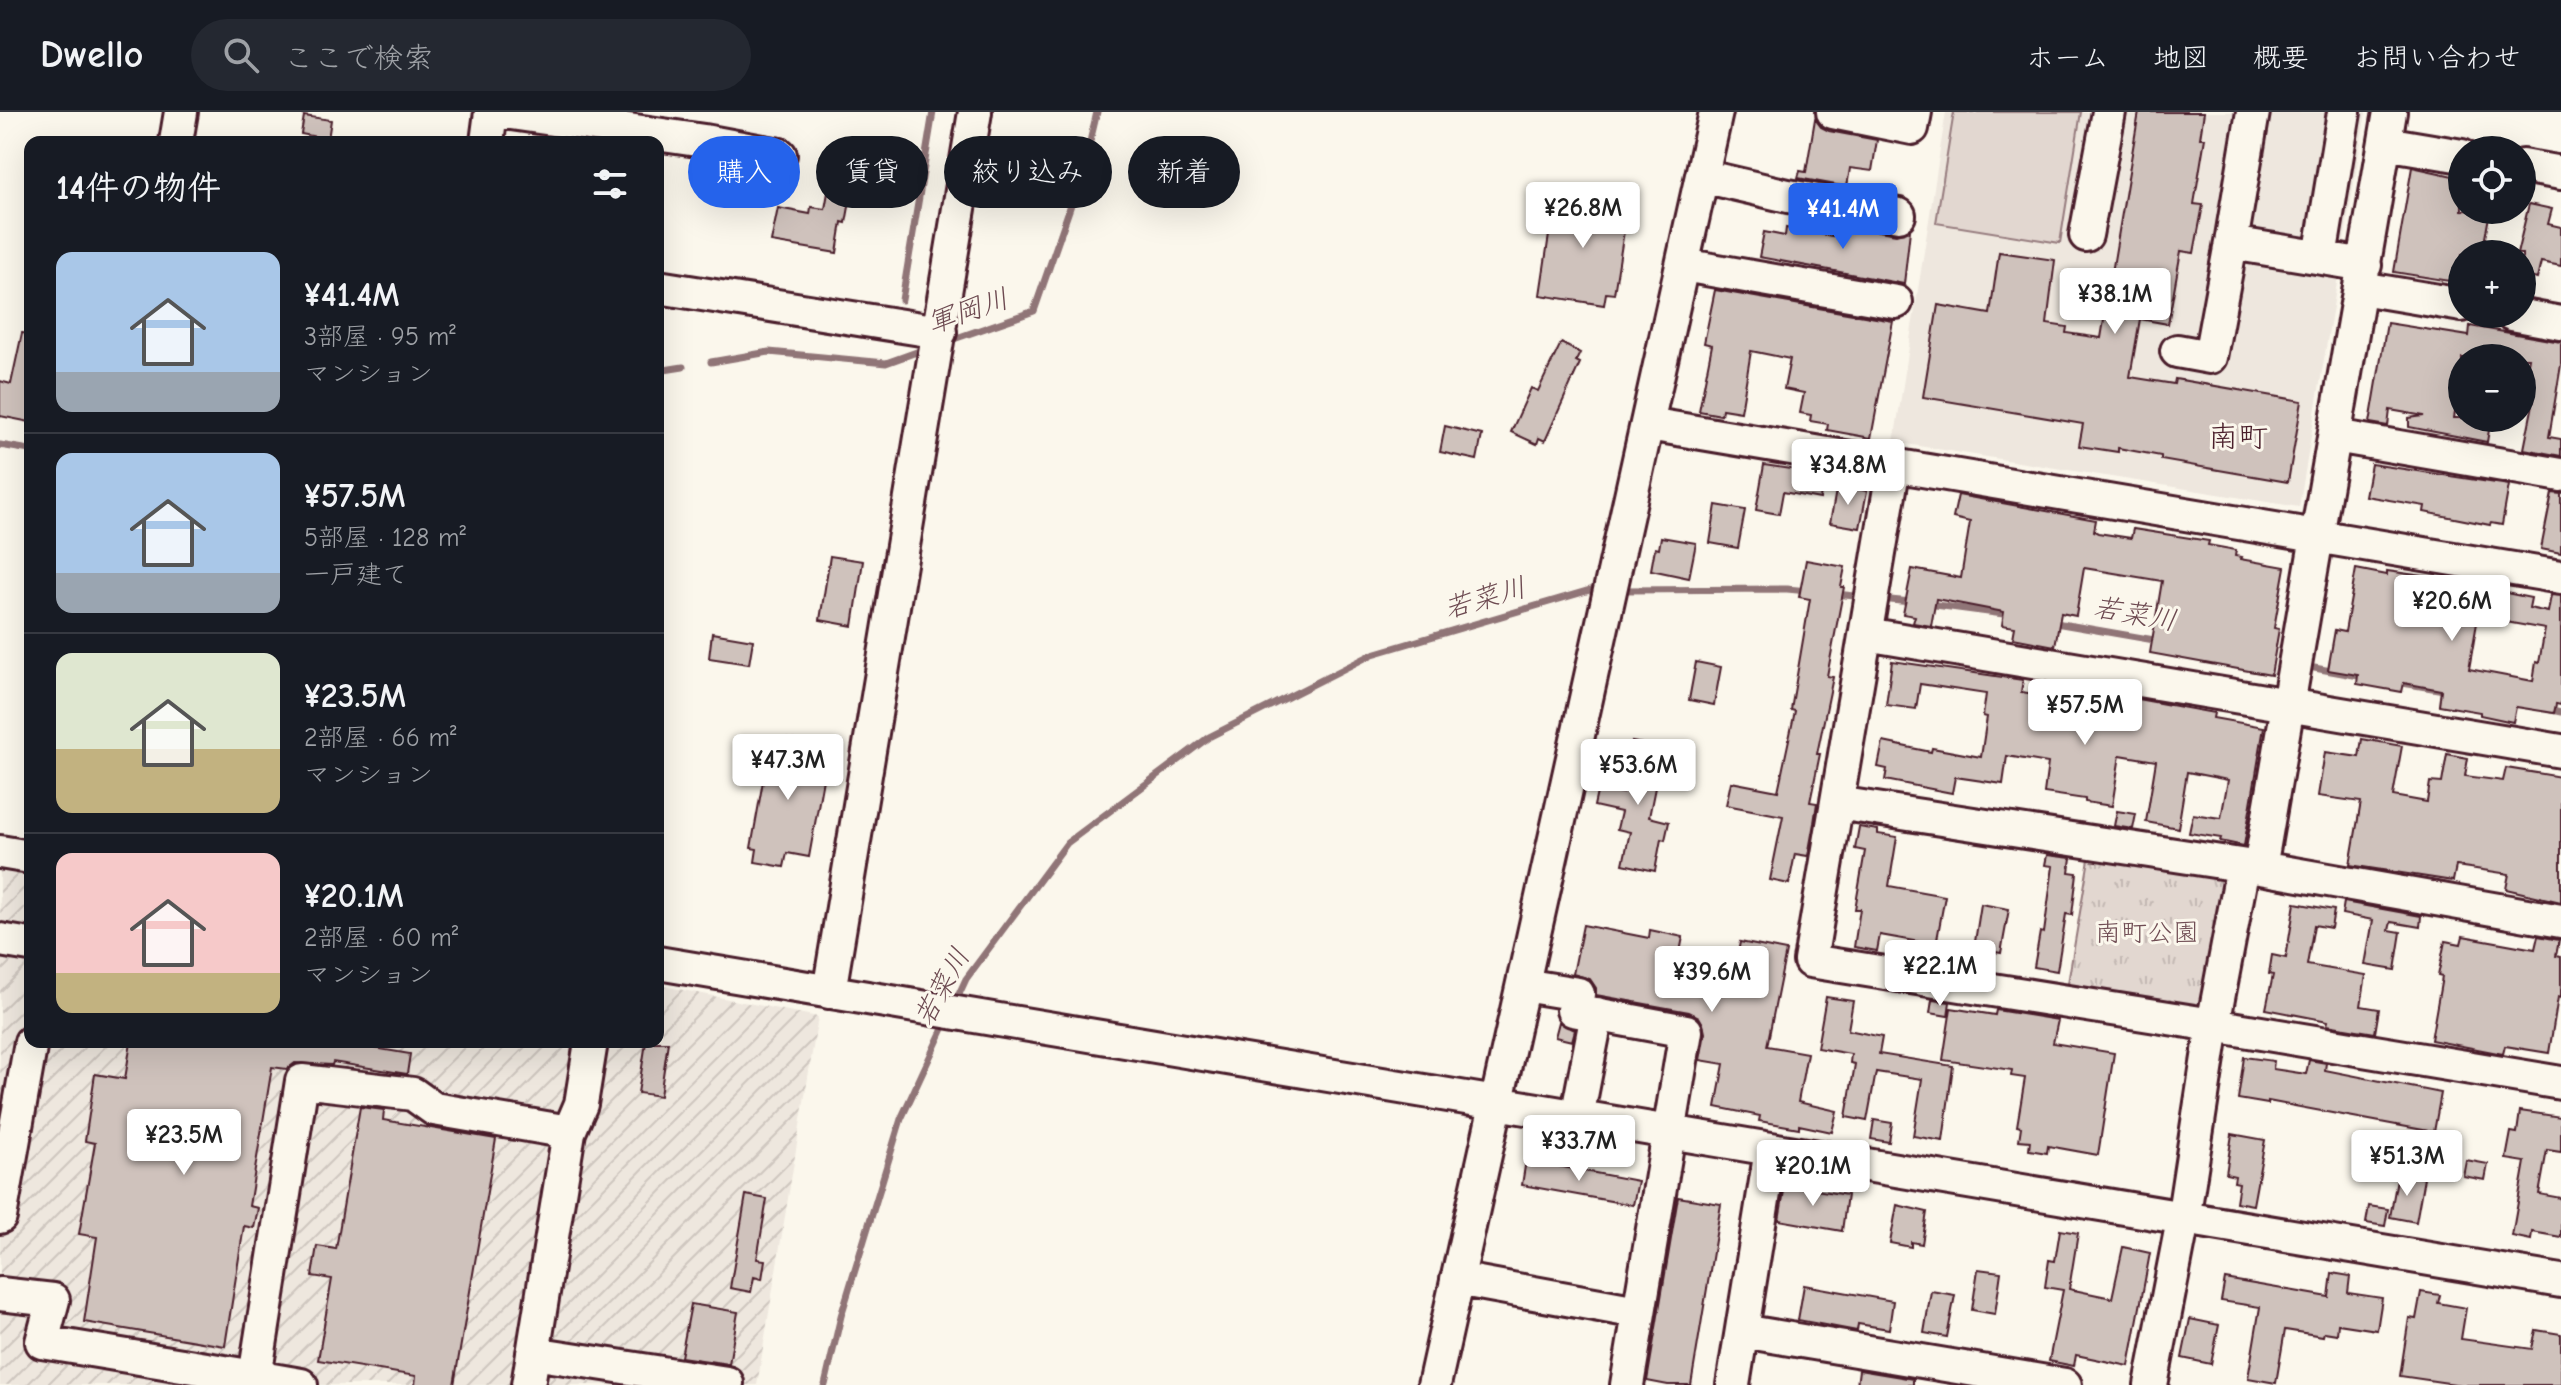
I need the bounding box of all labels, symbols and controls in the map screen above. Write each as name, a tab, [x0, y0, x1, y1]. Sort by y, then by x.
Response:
search box	[191, 19, 751, 91]
text: Dwello	[40, 33, 143, 77]
icon: search	[219, 33, 263, 77]
text: ここで検索	[283, 41, 433, 76]
text: ホーム	[2026, 42, 2109, 74]
text: 地図	[2153, 42, 2209, 74]
text: 概要	[2253, 42, 2309, 74]
text: お問い合わせ	[2353, 42, 2521, 74]
chip: 購入	[688, 136, 800, 208]
chip: 賃貸	[816, 136, 928, 208]
chip: 絞り込み	[944, 136, 1112, 208]
chip: 新着	[1128, 136, 1240, 208]
map controls	[2448, 136, 2536, 432]
button: locate	[2448, 136, 2536, 224]
icon: filters	[588, 162, 632, 206]
text: 14件の物件	[56, 168, 221, 208]
pin: ¥26.8M	[1518, 182, 1648, 250]
pin: ¥41.4M	[1778, 183, 1908, 251]
text: ¥26.8M	[1544, 193, 1622, 223]
text: ¥41.4M	[1806, 194, 1880, 224]
button: +	[2448, 240, 2536, 328]
pin: ¥38.1M	[2050, 268, 2180, 336]
text: ¥41.4M	[304, 275, 400, 315]
text: ¥38.1M	[2078, 279, 2152, 309]
water label: 軍岡川	[923, 282, 1013, 340]
icon: home	[120, 284, 216, 380]
text: 3部屋 · 95 m²	[304, 322, 456, 352]
button: −	[2448, 344, 2536, 432]
text: マンション	[304, 359, 433, 389]
district label: 南町	[2208, 420, 2268, 455]
pin: ¥34.8M	[1783, 439, 1913, 507]
text: ¥34.8M	[1810, 450, 1886, 480]
text: ¥57.5M	[304, 476, 406, 516]
icon: home	[120, 485, 216, 581]
text: 5部屋 · 128 m²	[304, 523, 466, 553]
text: 一戸建て	[304, 560, 408, 590]
water label: 若菜川	[1440, 571, 1530, 625]
pin: ¥20.6M	[2387, 575, 2517, 643]
text: ¥20.6M	[2412, 586, 2492, 616]
water label: 若菜川	[2091, 591, 2179, 637]
text: ¥23.5M	[304, 676, 406, 716]
pin: ¥57.5M	[2020, 679, 2150, 747]
icon: home	[120, 685, 216, 781]
text: ¥57.5M	[2046, 690, 2124, 720]
text: 2部屋 · 66 m²	[304, 723, 456, 753]
pin: ¥47.3M	[723, 734, 853, 802]
pin: ¥53.6M	[1573, 739, 1703, 807]
text: ¥47.3M	[750, 745, 826, 775]
text: ¥53.6M	[1599, 750, 1677, 780]
text: マンション	[304, 760, 433, 790]
text: ¥20.1M	[304, 876, 404, 916]
icon: home	[120, 885, 216, 981]
park label: 南町公園	[2095, 918, 2199, 948]
text: 2部屋 · 60 m²	[304, 923, 458, 953]
pin: ¥22.1M	[1875, 940, 2005, 1008]
water label: 若菜川	[908, 943, 976, 1031]
pin: ¥39.6M	[1647, 946, 1777, 1014]
text: ¥22.1M	[1903, 951, 1977, 981]
text: ¥39.6M	[1673, 957, 1751, 987]
text: マンション	[304, 960, 433, 990]
pin: ¥23.5M	[119, 1109, 249, 1177]
pin: ¥33.7M	[1514, 1115, 1644, 1183]
text: ¥23.5M	[145, 1120, 223, 1150]
text: ¥33.7M	[1541, 1126, 1617, 1156]
pin: ¥51.3M	[2342, 1130, 2472, 1198]
pin: ¥20.1M	[1748, 1140, 1878, 1208]
text: ¥51.3M	[2369, 1141, 2445, 1171]
text: ¥20.1M	[1775, 1151, 1851, 1181]

